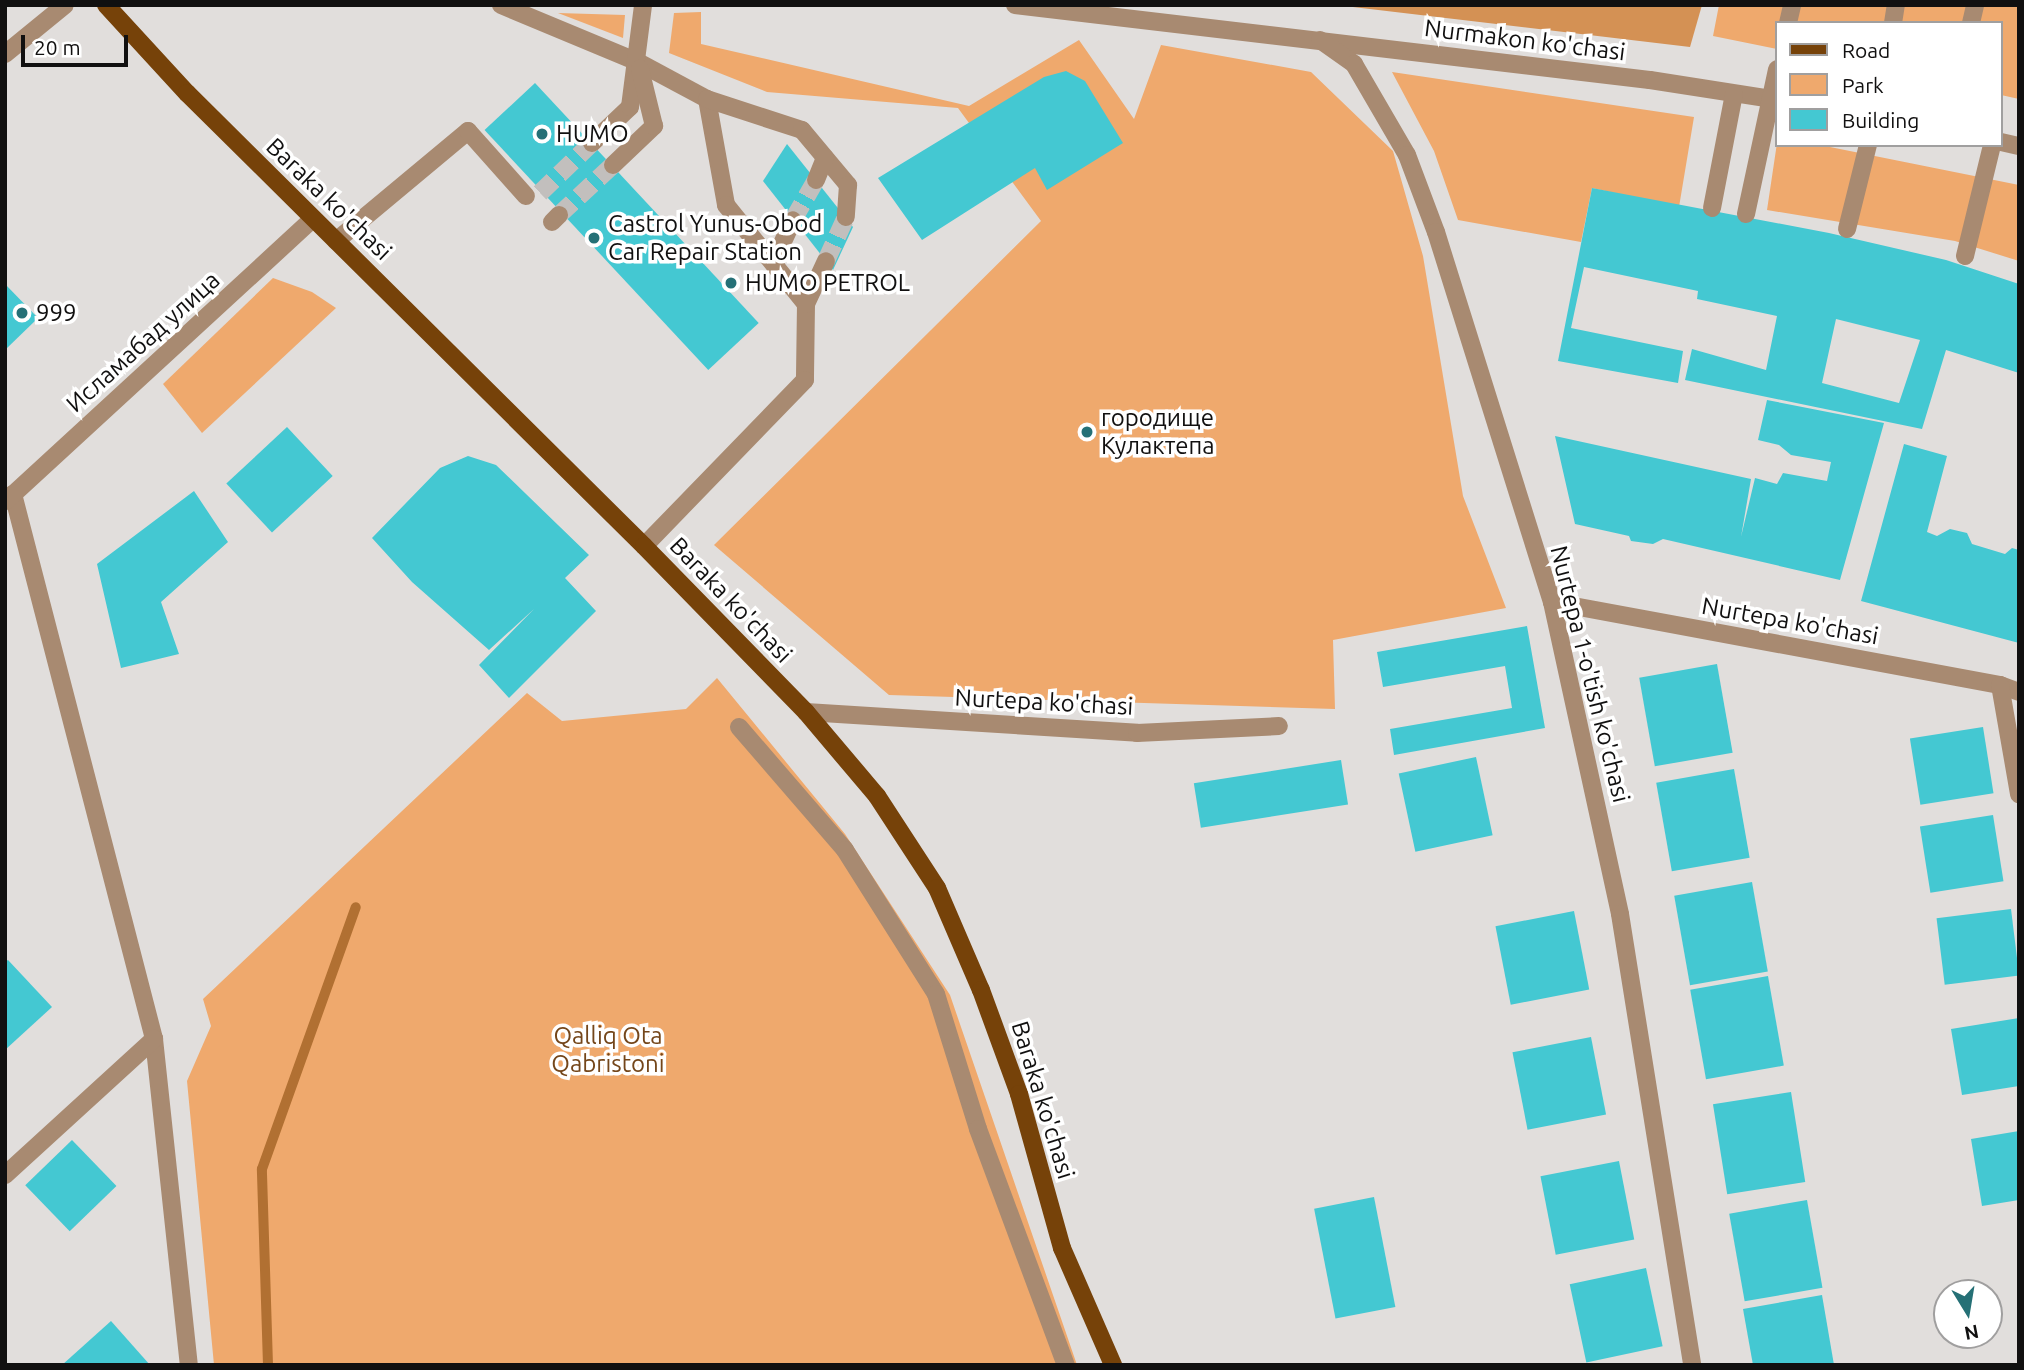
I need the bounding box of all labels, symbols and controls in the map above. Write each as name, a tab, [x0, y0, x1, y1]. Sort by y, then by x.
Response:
street label: Nurmakon ko'chasi	[1423, 13, 1627, 67]
scale bar	[24, 21, 131, 65]
legend	[1776, 21, 2003, 147]
text: 20 m	[34, 35, 81, 59]
text: Road	[1842, 38, 1890, 62]
text: Park	[1842, 73, 1884, 97]
text: Building	[1842, 108, 1919, 132]
place label: HUMO	[556, 120, 629, 148]
marker: HUMO	[534, 126, 550, 142]
street label: Baraka ko'chasi	[260, 132, 398, 266]
place label: Castrol Yunus-Obod Car Repair Station	[608, 210, 822, 266]
marker: Castrol Yunus-Obod Car Repair Station	[586, 230, 602, 246]
street label: Исламабад улица	[60, 266, 226, 418]
place label: HUMO PETROL	[745, 269, 910, 297]
marker: HUMO PETROL	[723, 275, 739, 291]
place label: 999	[36, 299, 77, 327]
marker: 999	[14, 305, 30, 321]
place label: городище Кулактепа	[1101, 404, 1215, 460]
marker: городище Кулактепа	[1079, 424, 1095, 440]
street label: Baraka ko'chasi	[664, 531, 798, 669]
street label: Nurtepa 1-o'tish ko'chasi	[1544, 543, 1636, 805]
street label: Nurtepa ko'chasi	[1699, 591, 1881, 651]
street label: Nurtepa ko'chasi	[954, 683, 1134, 721]
street label: Baraka ko'chasi	[1005, 1018, 1081, 1182]
park label: Qalliq Ota Qabristoni	[551, 1022, 665, 1078]
north arrow	[1933, 1279, 2003, 1349]
text: N	[1963, 1320, 1981, 1345]

